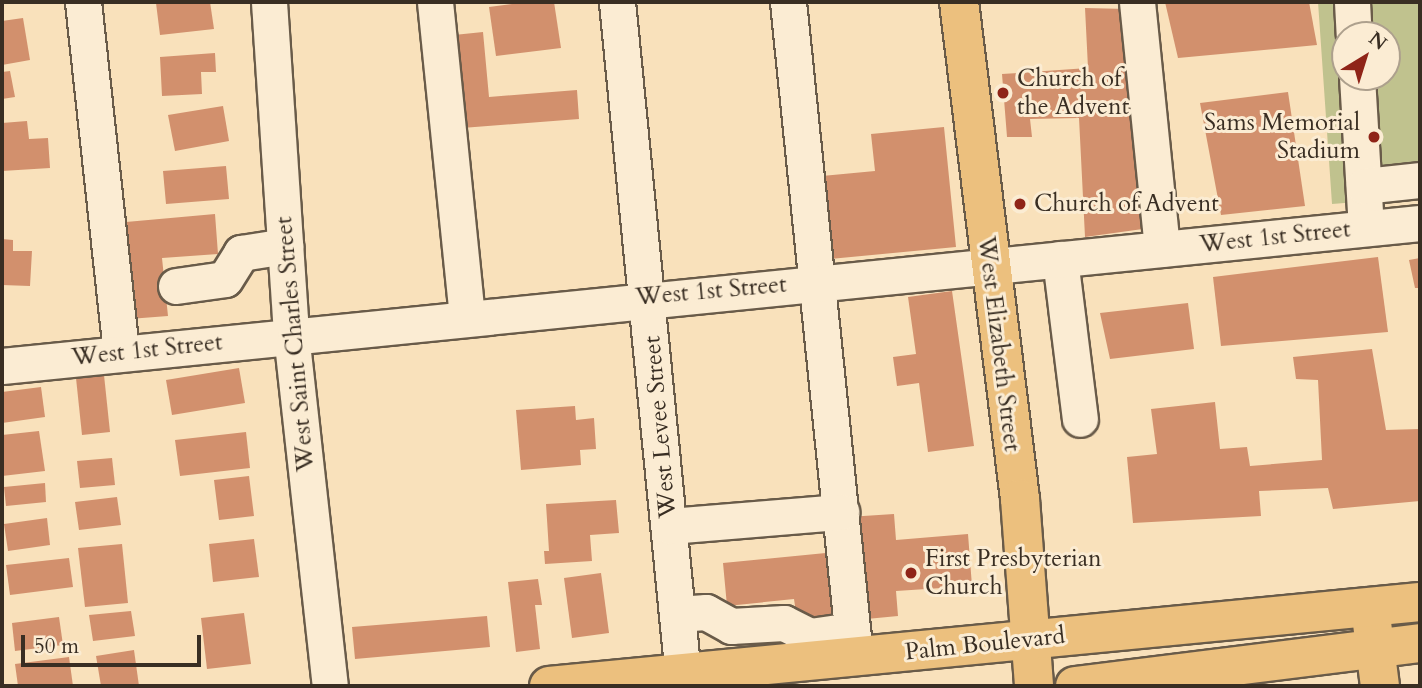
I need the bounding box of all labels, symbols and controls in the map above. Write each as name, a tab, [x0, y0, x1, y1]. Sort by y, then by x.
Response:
north arrow	[1331, 21, 1401, 91]
text: N	[1363, 26, 1392, 56]
place label: Church of the Advent	[1017, 65, 1129, 121]
marker: Church of the Advent	[995, 85, 1011, 101]
place label: Sams Memorial Stadium	[1204, 109, 1360, 165]
marker: Sams Memorial Stadium	[1366, 129, 1382, 145]
place label: Church of Advent	[1034, 190, 1219, 218]
marker: Church of Advent	[1012, 196, 1028, 212]
street label: West Saint Charles Street	[269, 215, 321, 473]
street label: West 1st Street	[1198, 215, 1352, 259]
street label: West Elizabeth Street	[971, 235, 1027, 453]
street label: West 1st Street	[634, 270, 788, 312]
street label: West 1st Street	[70, 328, 224, 372]
street label: West Levee Street	[638, 335, 682, 519]
place label: First Presbyterian Church	[925, 545, 1102, 601]
marker: First Presbyterian Church	[903, 565, 919, 581]
street label: Palm Boulevard	[903, 621, 1067, 667]
scale bar	[24, 622, 205, 666]
text: 50 m	[34, 632, 79, 661]

